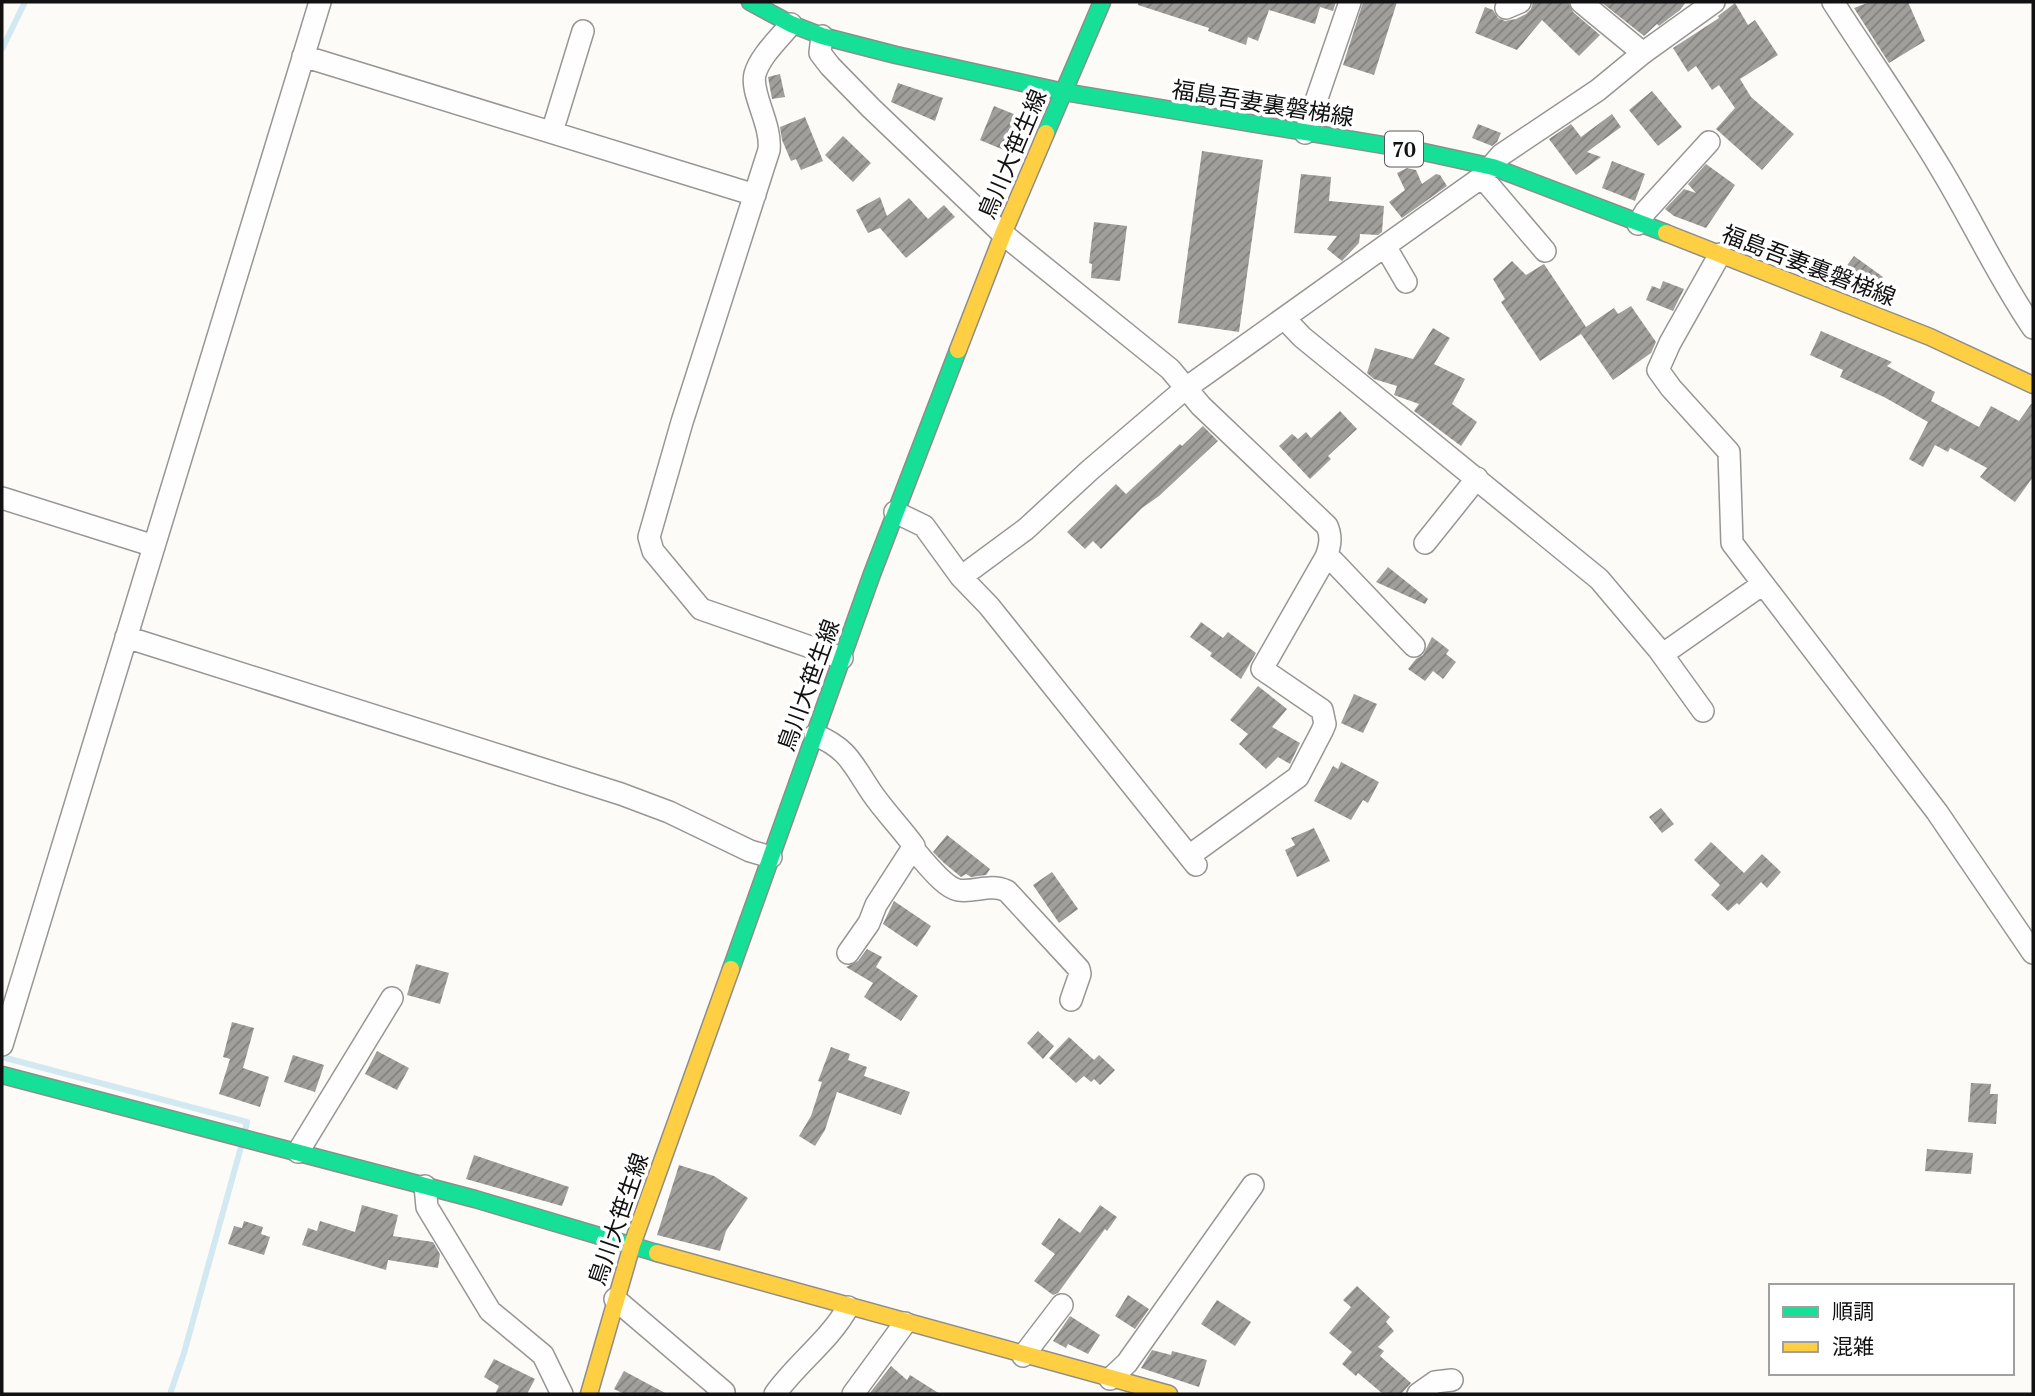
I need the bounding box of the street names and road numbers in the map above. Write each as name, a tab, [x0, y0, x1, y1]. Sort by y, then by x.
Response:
street label: 福島吾妻裏磐梯線	[1170, 73, 1356, 133]
street label: 鳥川大笹生線	[971, 84, 1053, 224]
road number: 70	[1385, 132, 1423, 166]
street label: 福島吾妻裏磐梯線	[1718, 218, 1900, 312]
street label: 鳥川大笹生線	[770, 615, 846, 755]
street label: 鳥川大笹生線	[581, 1149, 655, 1289]

